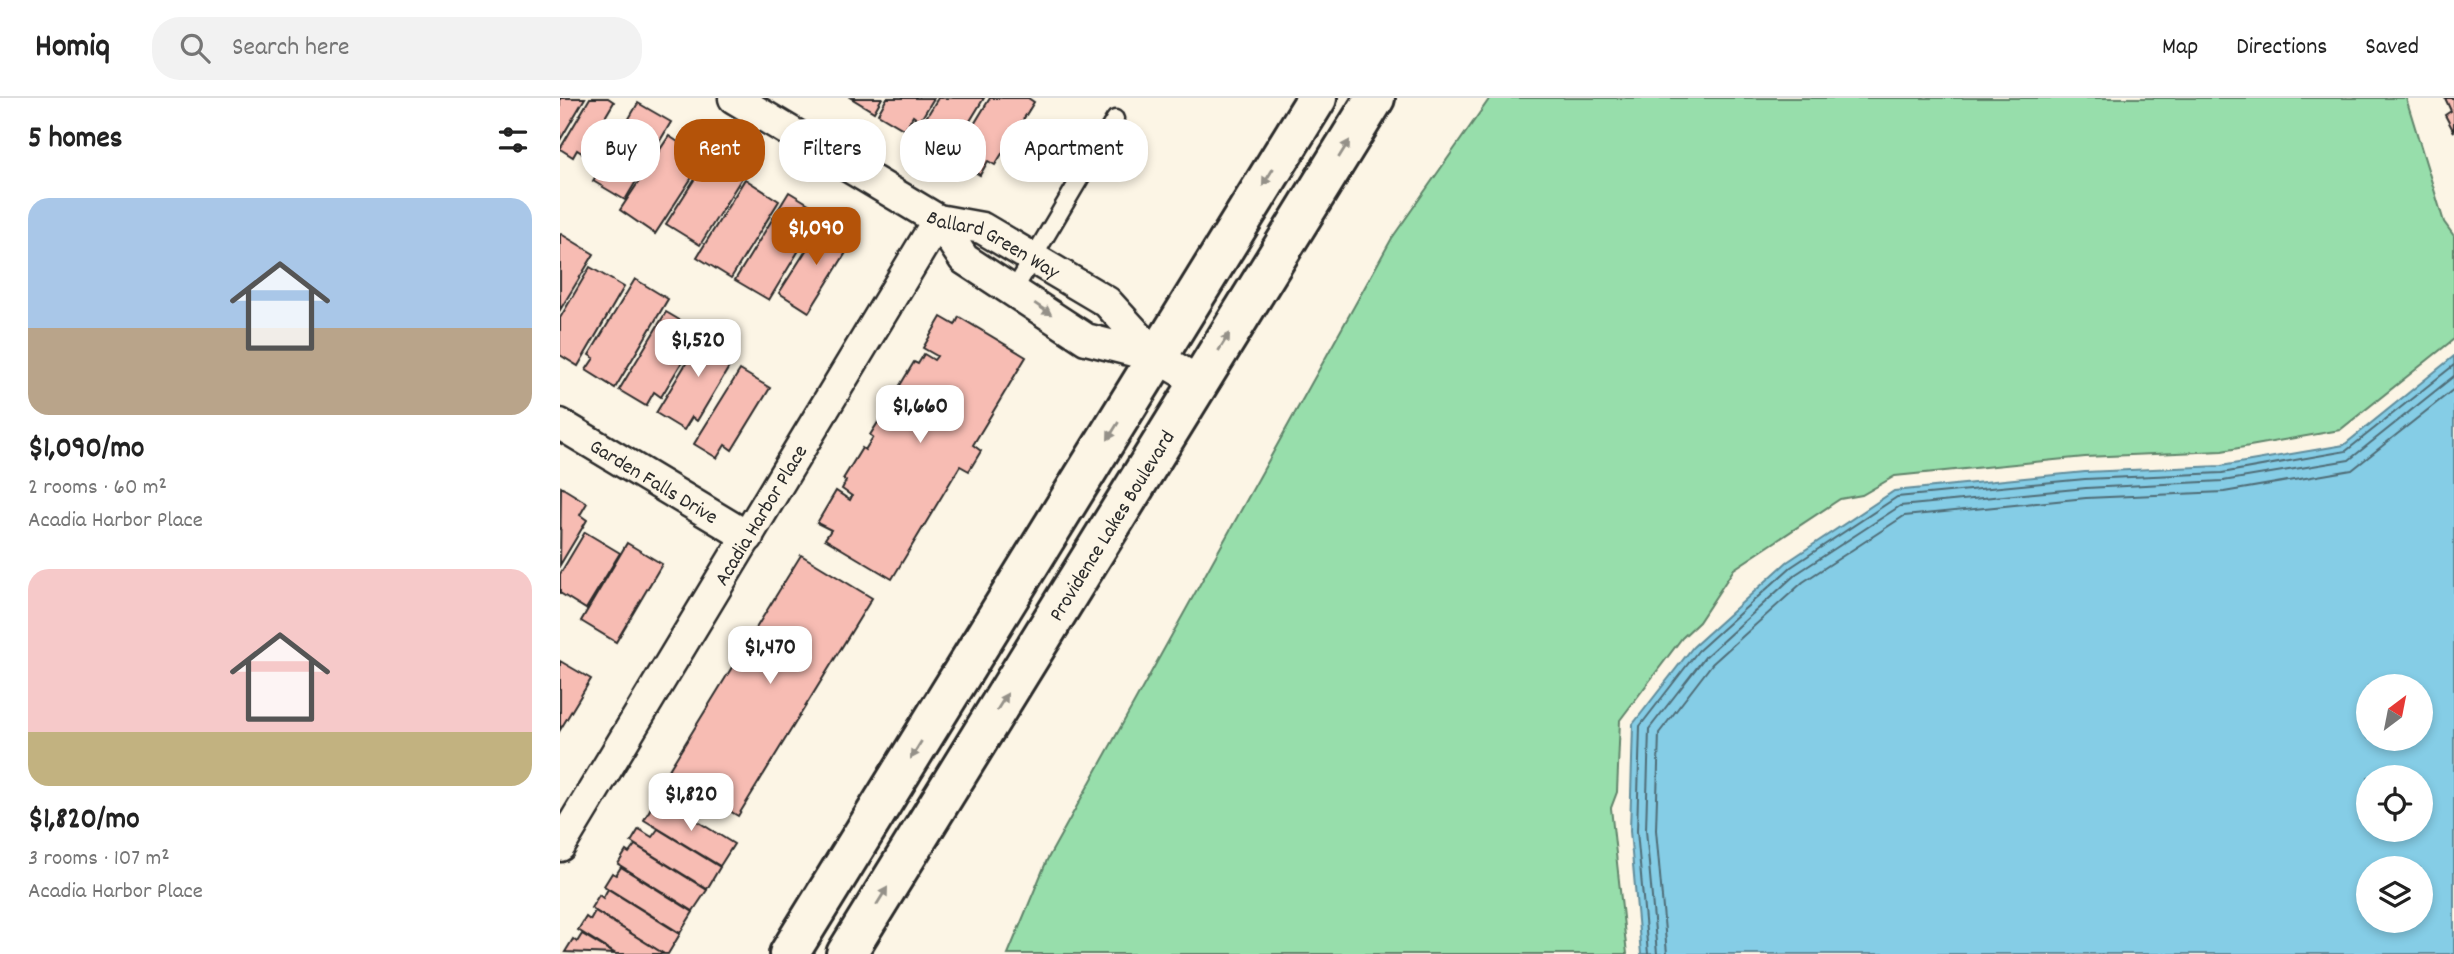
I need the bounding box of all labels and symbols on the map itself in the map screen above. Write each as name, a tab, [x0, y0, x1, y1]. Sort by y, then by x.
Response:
one-way arrow	[1337, 139, 1350, 158]
one-way arrow	[1262, 167, 1274, 186]
street label: Ballard Green Way	[920, 204, 1065, 289]
pin: $1,090	[759, 208, 873, 267]
one-way arrow	[1033, 303, 1052, 316]
pin: $1,520	[641, 320, 755, 379]
one-way arrow	[1218, 332, 1231, 352]
pin: $1,660	[863, 386, 977, 445]
one-way arrow	[1106, 421, 1119, 441]
street label: Providence Lakes Boulevard	[1043, 426, 1184, 628]
street label: Garden Falls Drive	[583, 433, 723, 534]
street label: Acadia Harbor Place	[708, 440, 817, 592]
pin: $1,470	[713, 626, 827, 686]
north arrow	[2356, 674, 2432, 751]
one-way arrow	[995, 693, 1008, 712]
one-way arrow	[909, 740, 922, 759]
pin: $1,820	[634, 774, 748, 833]
one-way arrow	[876, 886, 888, 905]

